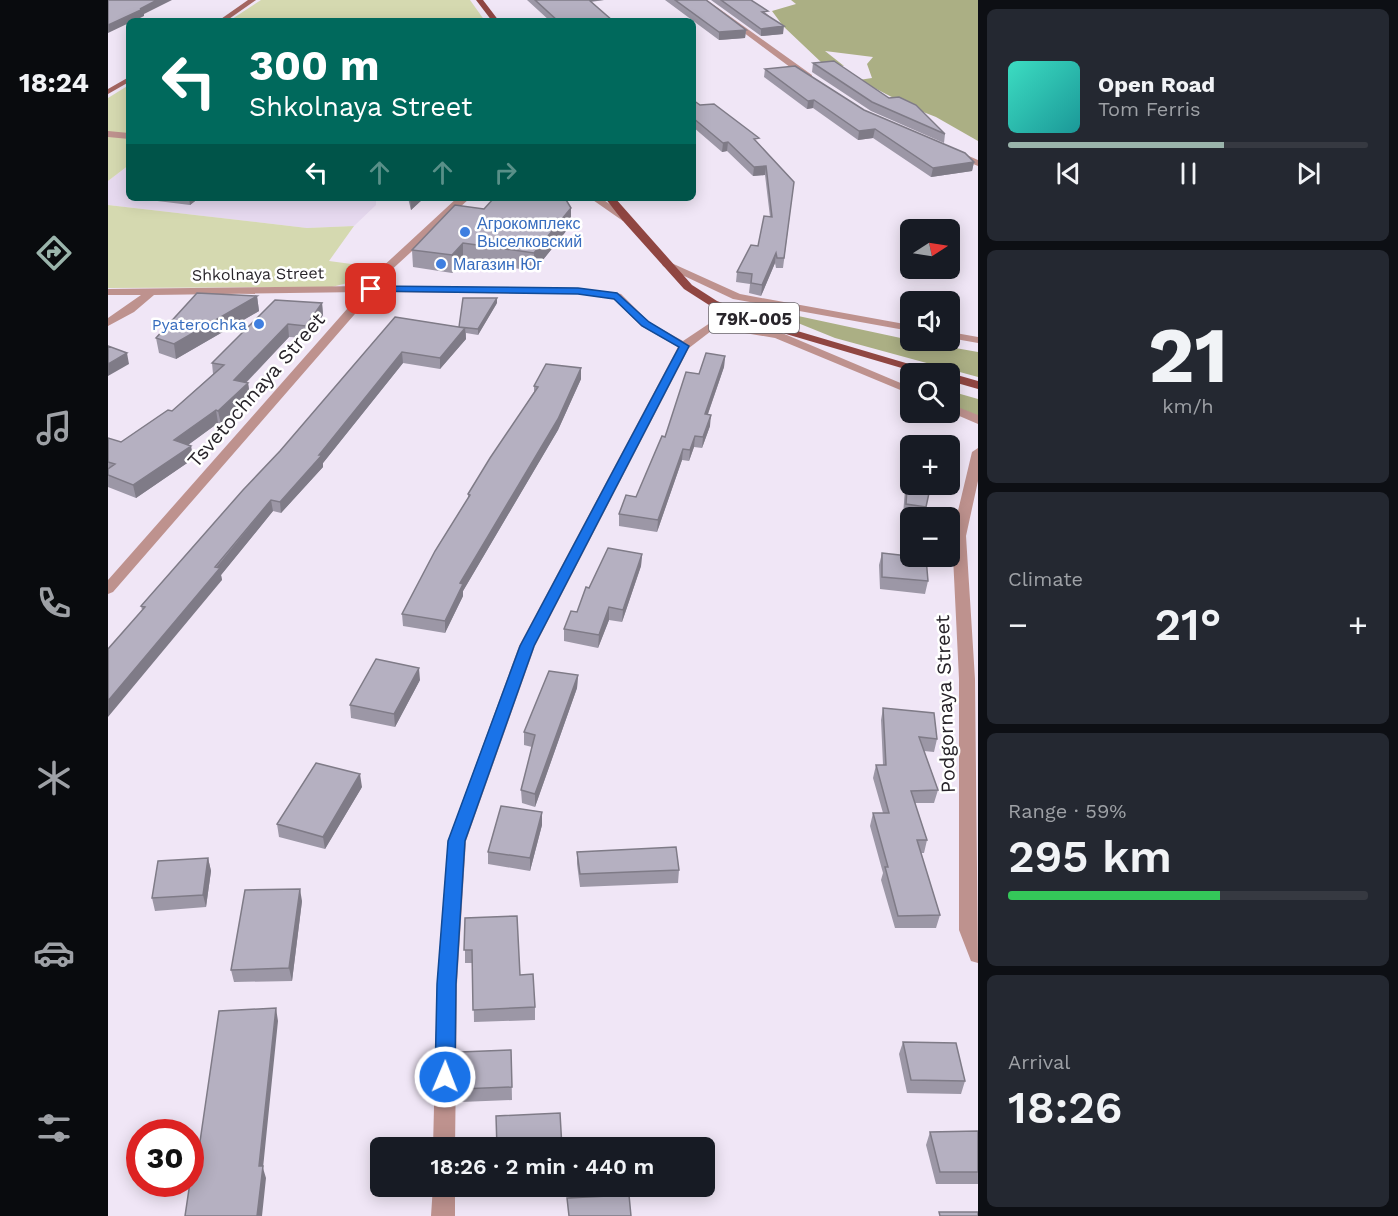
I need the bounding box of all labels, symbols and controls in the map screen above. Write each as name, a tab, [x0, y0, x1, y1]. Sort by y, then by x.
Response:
text: 300 m	[249, 41, 380, 90]
icon: left	[150, 42, 228, 120]
text: 18:24	[19, 67, 89, 99]
text: Open Road	[1098, 72, 1215, 97]
text: Shkolnaya Street	[249, 91, 472, 123]
text: Tom Ferris	[1098, 97, 1201, 121]
icon: left	[300, 156, 333, 189]
icon: ahead	[363, 156, 396, 189]
icon: ahead	[426, 156, 459, 189]
icon: right	[489, 156, 522, 189]
icon: previous	[1052, 157, 1085, 190]
icon: pause	[1172, 157, 1205, 190]
icon: next	[1292, 157, 1325, 190]
place label: Агрокомплекс Выселковский	[477, 214, 582, 251]
north arrow	[900, 219, 960, 279]
map controls	[900, 219, 960, 567]
marker: Агрокомплекс Выселковский	[458, 225, 472, 239]
icon: directions	[33, 232, 75, 274]
place label: Магазин Юг	[453, 255, 542, 274]
marker: Магазин Юг	[434, 257, 448, 271]
street label: Shkolnaya Street	[192, 263, 325, 285]
pin	[345, 263, 396, 314]
icon: arrive	[354, 272, 387, 305]
button: sound	[900, 291, 960, 351]
road number: 79К-005	[709, 303, 799, 333]
street label: Tsvetochnaya Street	[182, 307, 330, 472]
text: 21	[1148, 309, 1228, 401]
place label: Pyaterochka	[152, 315, 247, 334]
marker: Pyaterochka	[252, 317, 266, 331]
button: search	[900, 363, 960, 423]
text: km/h	[1162, 394, 1214, 418]
icon: music	[33, 407, 75, 449]
button: +	[900, 435, 960, 495]
button: −	[900, 507, 960, 567]
text: Climate	[1008, 567, 1083, 591]
icon: phone	[33, 582, 75, 624]
text: 21°	[1154, 598, 1222, 651]
text: −	[1008, 605, 1028, 644]
text: +	[1348, 605, 1368, 644]
street label: Podgornaya Street	[930, 614, 960, 794]
icon: climate	[33, 757, 75, 799]
text: Range · 59%	[1008, 799, 1126, 823]
text: 295 km	[1008, 830, 1172, 883]
icon: car	[33, 932, 75, 974]
position arrow	[413, 1045, 477, 1109]
text: Arrival	[1008, 1050, 1070, 1074]
text: 18:26	[1008, 1081, 1122, 1134]
icon: filters	[33, 1107, 75, 1149]
speed limit sign: 30	[126, 1119, 204, 1197]
text: 18:26 · 2 min · 440 m	[431, 1154, 654, 1179]

